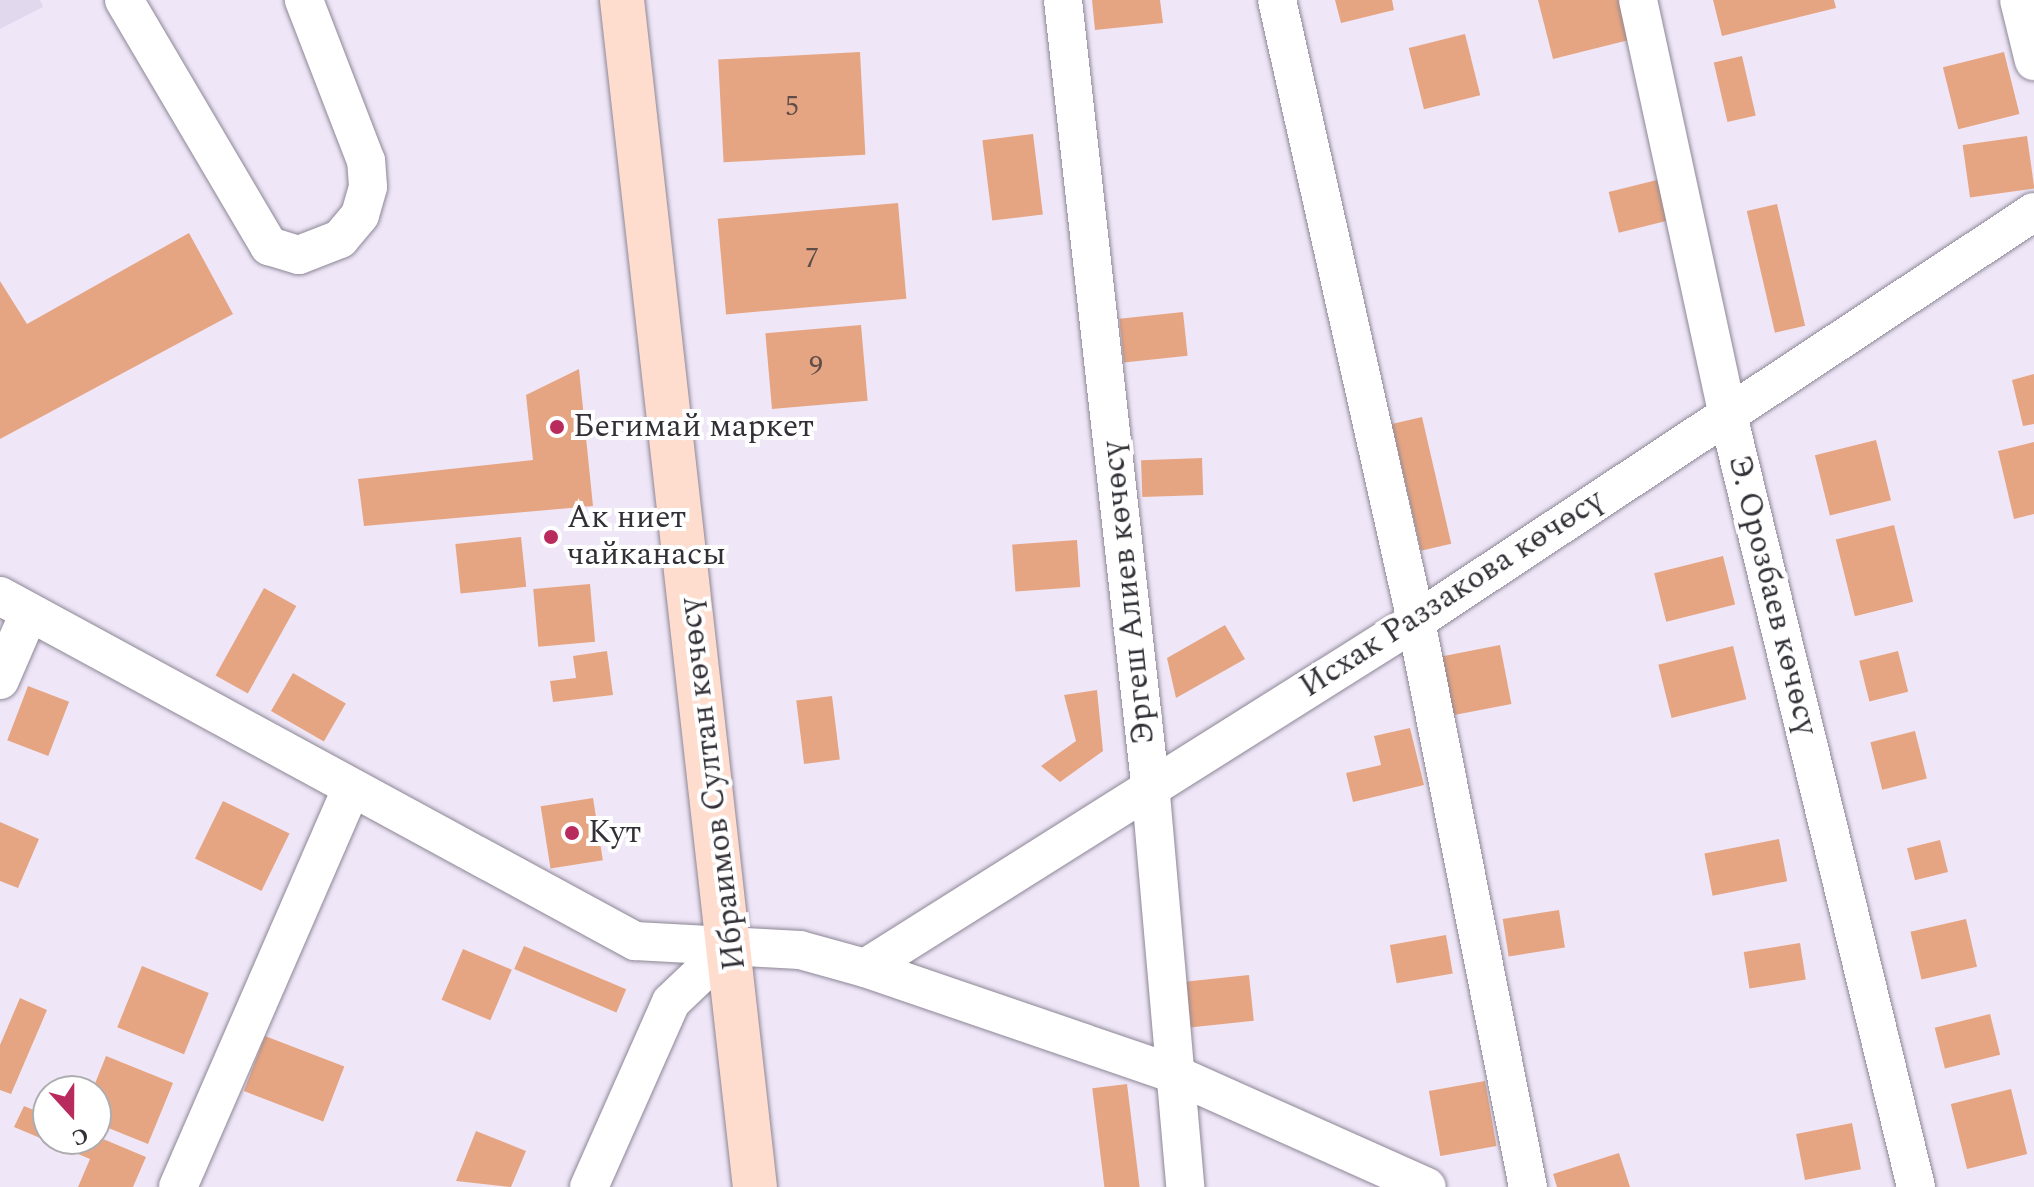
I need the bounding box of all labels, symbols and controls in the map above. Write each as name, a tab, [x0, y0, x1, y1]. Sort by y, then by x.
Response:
house number: 5	[785, 90, 799, 124]
house number: 7	[805, 242, 819, 276]
house number: 9	[809, 350, 823, 384]
place label: Бегимай маркет	[573, 408, 814, 446]
marker: Бегимай маркет	[548, 418, 566, 436]
street label: Эргеш Алиев көчөсү	[1094, 439, 1164, 747]
street label: Э. Орозбаев көчөсү	[1719, 451, 1825, 739]
street label: Исхак Раззакова көчөсү	[1293, 481, 1611, 707]
place label: Ак ниет чайканасы	[567, 500, 726, 575]
marker: Ак ниет чайканасы	[542, 528, 560, 546]
street label: Ибраимов Султан көчөсү	[671, 596, 755, 972]
place label: Кут	[588, 814, 641, 852]
marker: Кут	[563, 824, 581, 842]
north arrow	[32, 1075, 112, 1155]
text: С	[67, 1118, 93, 1154]

